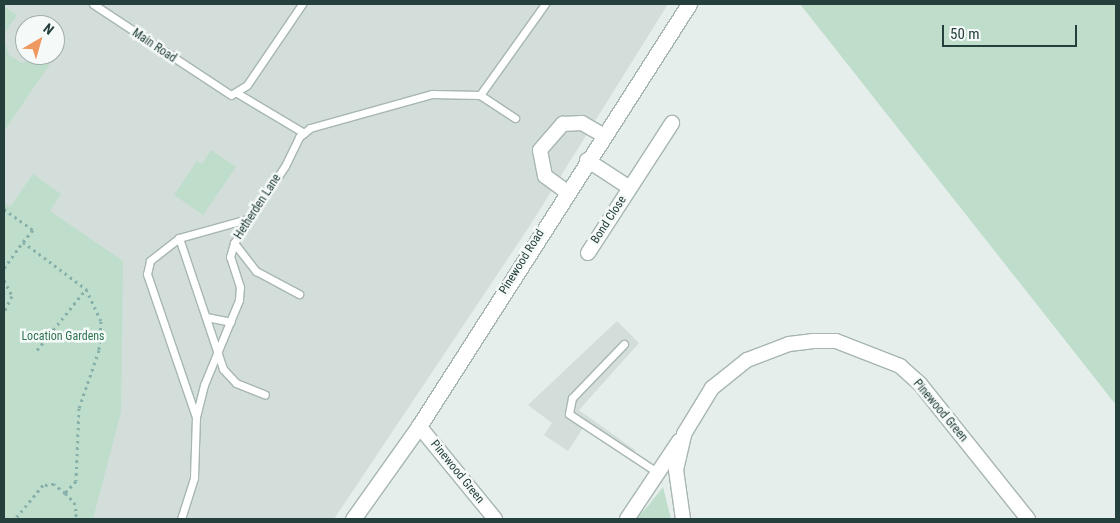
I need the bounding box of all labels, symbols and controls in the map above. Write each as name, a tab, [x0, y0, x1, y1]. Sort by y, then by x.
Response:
north arrow	[15, 15, 65, 65]
scale bar	[945, 15, 1080, 47]
text: N	[40, 20, 57, 38]
text: 50 m	[950, 25, 980, 43]
street label: Main Road	[129, 26, 179, 66]
street label: Hetherden Lane	[232, 172, 284, 242]
street label: Bond Close	[588, 194, 630, 246]
street label: Pinewood Road	[496, 227, 548, 297]
park label: Location Gardens	[21, 330, 105, 344]
street label: Pinewood Green	[910, 377, 970, 445]
street label: Pinewood Green	[427, 438, 487, 506]

